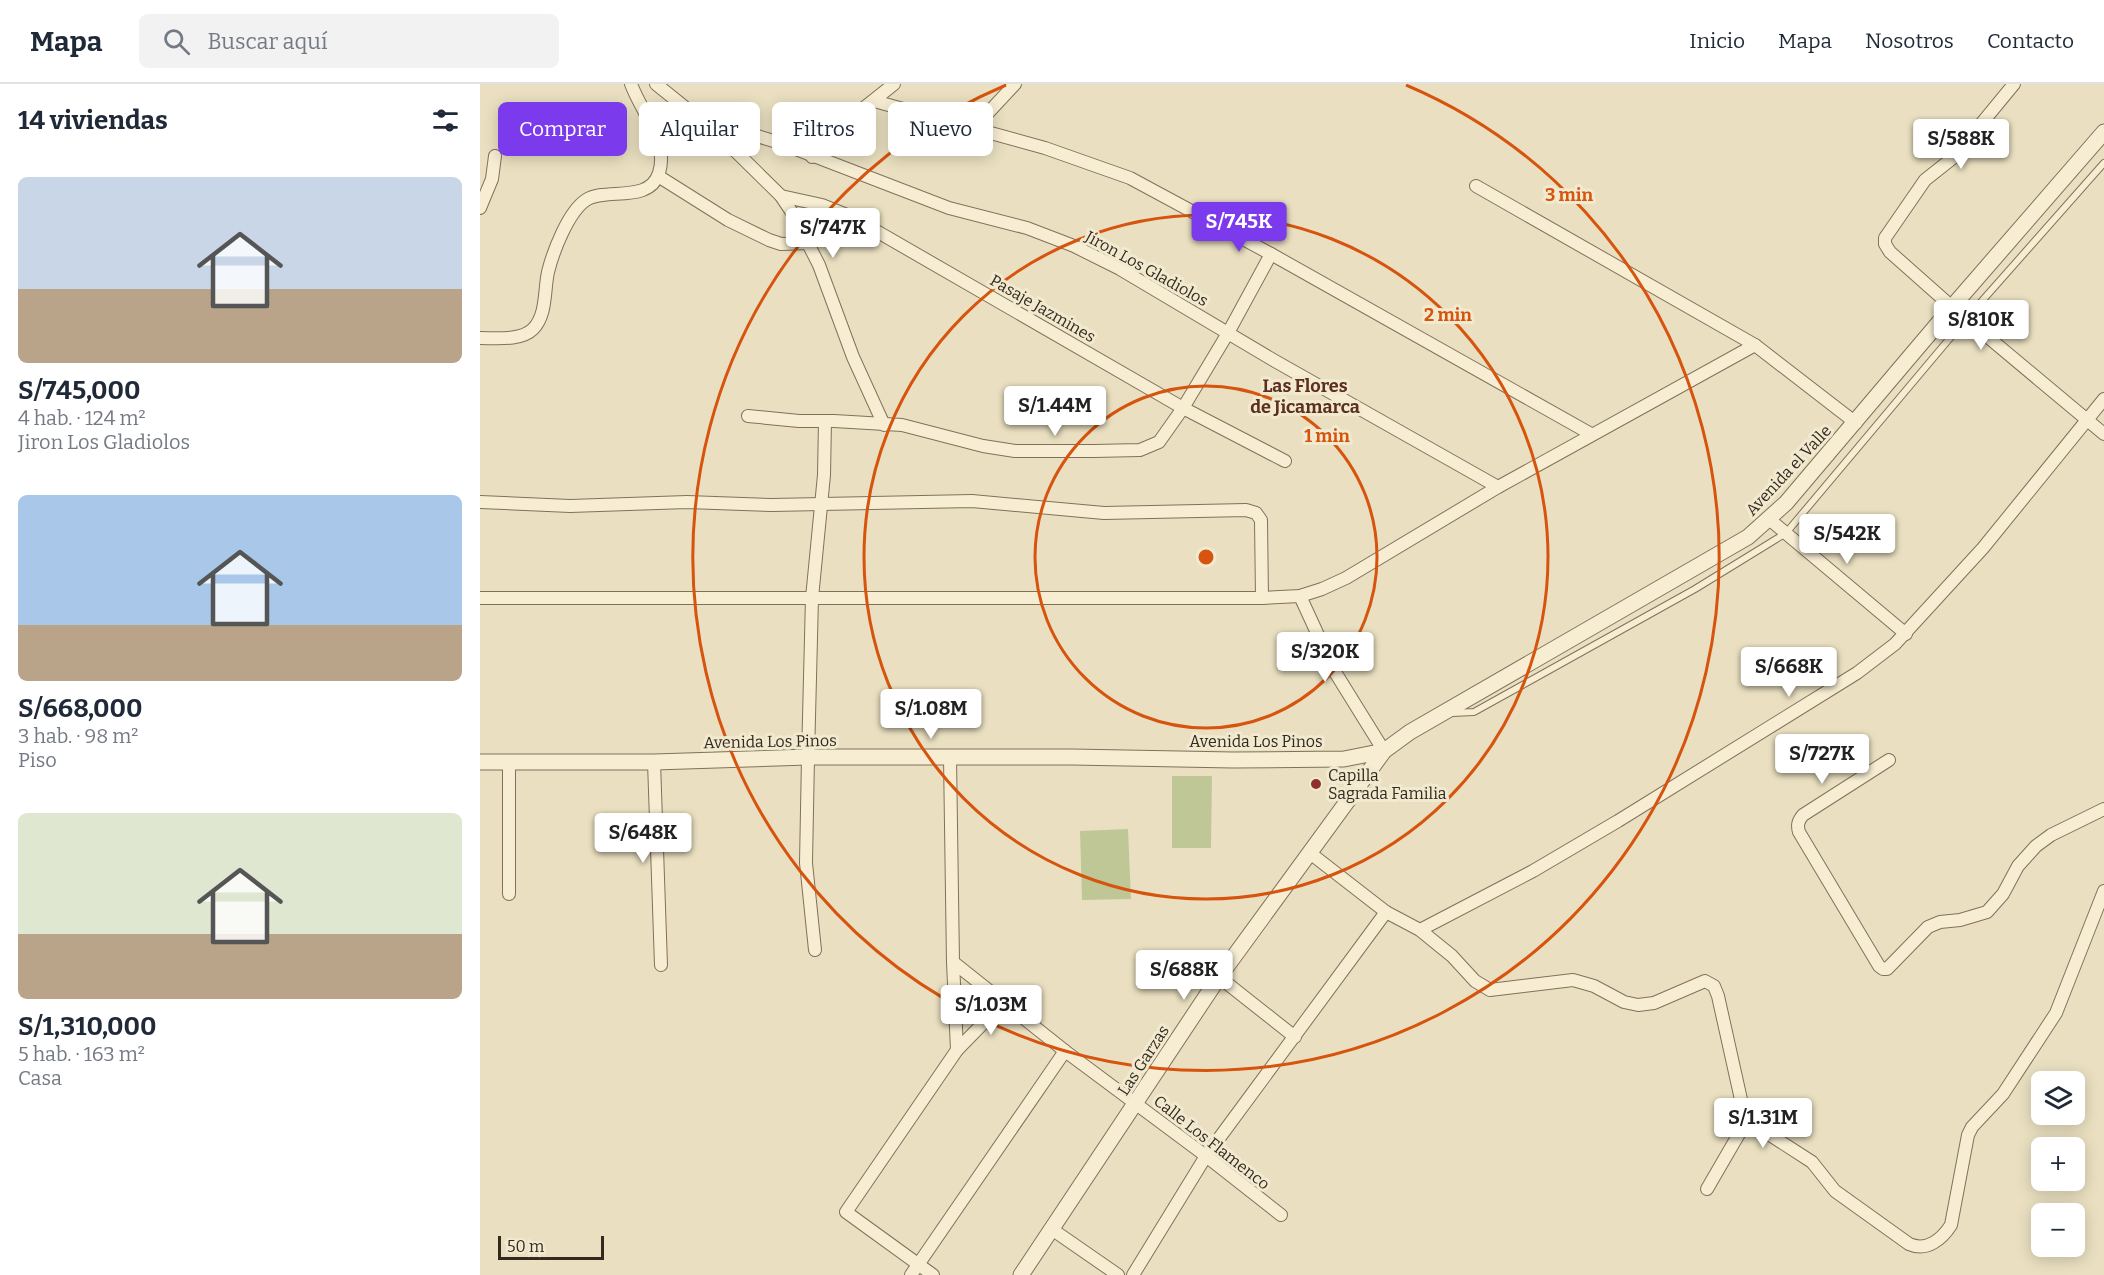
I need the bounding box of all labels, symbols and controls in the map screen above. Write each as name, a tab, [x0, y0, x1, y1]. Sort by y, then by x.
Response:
search box	[139, 14, 559, 68]
text: Mapa	[30, 25, 103, 58]
icon: search	[160, 25, 193, 58]
text: Buscar aquí	[208, 28, 327, 55]
text: Inicio	[1689, 28, 1745, 54]
text: Mapa	[1778, 28, 1832, 54]
text: Nosotros	[1865, 28, 1954, 54]
text: Contacto	[1987, 28, 2074, 54]
chip: Comprar	[498, 102, 627, 156]
chip: Alquilar	[639, 102, 760, 156]
chip: Filtros	[772, 102, 876, 156]
chip: Nuevo	[888, 102, 993, 156]
icon: filters	[429, 104, 462, 137]
text: 14 viviendas	[18, 105, 168, 136]
pin: S/588K	[1912, 119, 2010, 170]
text: S/588K	[1927, 126, 1995, 150]
text: 3 min	[1545, 184, 1593, 206]
pin: S/745K	[1190, 202, 1288, 253]
pin: S/747K	[784, 208, 882, 259]
text: S/745K	[1206, 209, 1272, 233]
text: S/747K	[800, 215, 866, 239]
icon: home	[186, 216, 294, 324]
street label: Jiron Los Gladiolos	[1081, 226, 1212, 310]
street label: Pasaje Jazmines	[987, 271, 1099, 346]
pin: S/810K	[1932, 300, 2030, 351]
text: 2 min	[1424, 304, 1472, 326]
text: S/810K	[1948, 307, 2014, 331]
text: S/745,000	[18, 375, 141, 406]
district label: Las Flores de Jicamarca	[1250, 375, 1360, 418]
pin: S/1.44M	[1000, 386, 1110, 437]
text: S/1.44M	[1018, 393, 1092, 417]
text: 4 hab. · 124 m²	[18, 406, 146, 430]
street label: Avenida el Valle	[1742, 421, 1835, 519]
text: 1 min	[1304, 425, 1350, 447]
text: Jiron Los Gladiolos	[18, 430, 190, 454]
pin: S/542K	[1798, 514, 1896, 565]
text: S/542K	[1813, 521, 1881, 545]
icon: home	[186, 534, 294, 642]
centre of rings	[1196, 547, 1216, 567]
pin: S/320K	[1276, 632, 1374, 683]
text: S/320K	[1291, 639, 1359, 663]
pin: S/668K	[1740, 647, 1838, 698]
text: S/668K	[1755, 654, 1823, 678]
pin: S/1.08M	[876, 689, 986, 740]
text: S/668,000	[18, 693, 143, 724]
text: S/1.08M	[894, 696, 968, 720]
text: 3 hab. · 98 m²	[18, 724, 138, 748]
street label: Avenida Los Pinos	[703, 731, 837, 752]
street label: Avenida Los Pinos	[1189, 732, 1323, 751]
pin: S/727K	[1773, 734, 1871, 785]
text: S/727K	[1789, 741, 1855, 765]
text: Piso	[18, 748, 57, 772]
place label: Capilla Sagrada Familia	[1328, 766, 1447, 803]
marker: Capilla Sagrada Familia	[1309, 777, 1323, 791]
pin: S/648K	[594, 813, 692, 864]
text: S/648K	[609, 820, 677, 844]
icon: home	[186, 852, 294, 960]
pin: S/688K	[1135, 950, 1233, 1001]
text: S/688K	[1150, 957, 1218, 981]
pin: S/1.03M	[936, 985, 1046, 1036]
text: S/1.03M	[955, 992, 1027, 1016]
text: S/1,310,000	[18, 1011, 156, 1042]
street label: Las Garzas	[1114, 1022, 1173, 1099]
text: 5 hab. · 163 m²	[18, 1042, 145, 1066]
text: Casa	[18, 1066, 62, 1090]
map controls	[2031, 1071, 2085, 1257]
button: layers	[2031, 1071, 2085, 1125]
street label: Calle Los Flamenco	[1150, 1091, 1273, 1194]
pin: S/1.31M	[1708, 1098, 1818, 1149]
text: S/1.31M	[1728, 1105, 1798, 1129]
button: +	[2031, 1137, 2085, 1191]
button: −	[2031, 1203, 2085, 1257]
scale bar	[498, 1233, 604, 1260]
text: 50 m	[507, 1237, 544, 1256]

